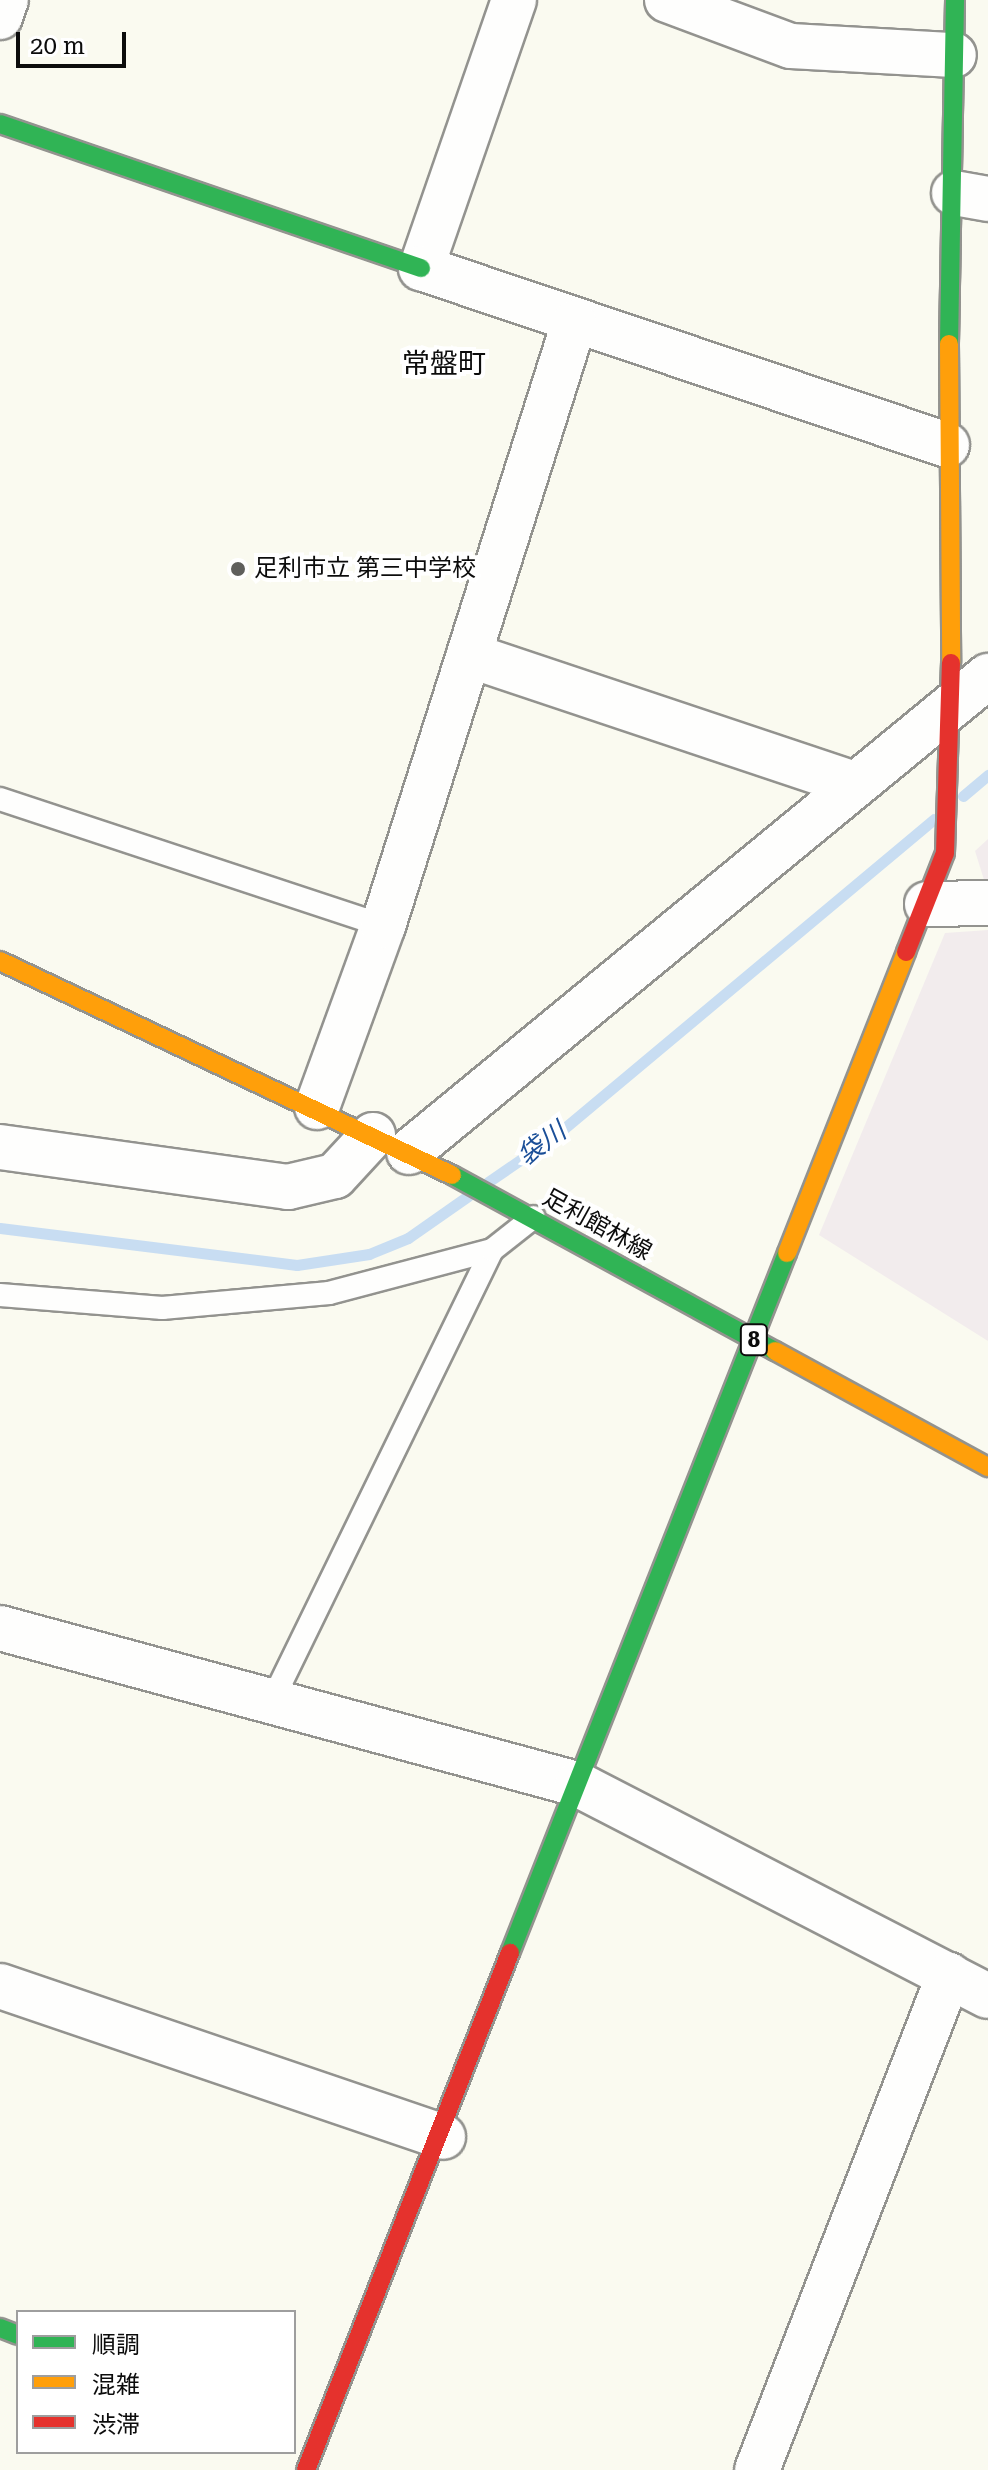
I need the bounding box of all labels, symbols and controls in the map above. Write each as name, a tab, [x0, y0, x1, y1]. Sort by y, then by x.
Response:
scale bar	[20, 16, 130, 66]
text: 20 m	[30, 32, 85, 60]
district label: 常盤町	[402, 347, 486, 381]
place label: 足利市立 第三中学校	[254, 555, 476, 583]
marker: 足利市立 第三中学校	[229, 560, 247, 578]
water label: 袋川	[512, 1116, 572, 1172]
street label: 足利館林線	[538, 1183, 656, 1267]
road number: 8	[738, 1322, 770, 1358]
legend	[16, 2310, 296, 2454]
text: 順調	[92, 2331, 140, 2359]
text: 混雑	[92, 2371, 140, 2399]
text: 渋滞	[92, 2411, 140, 2439]

